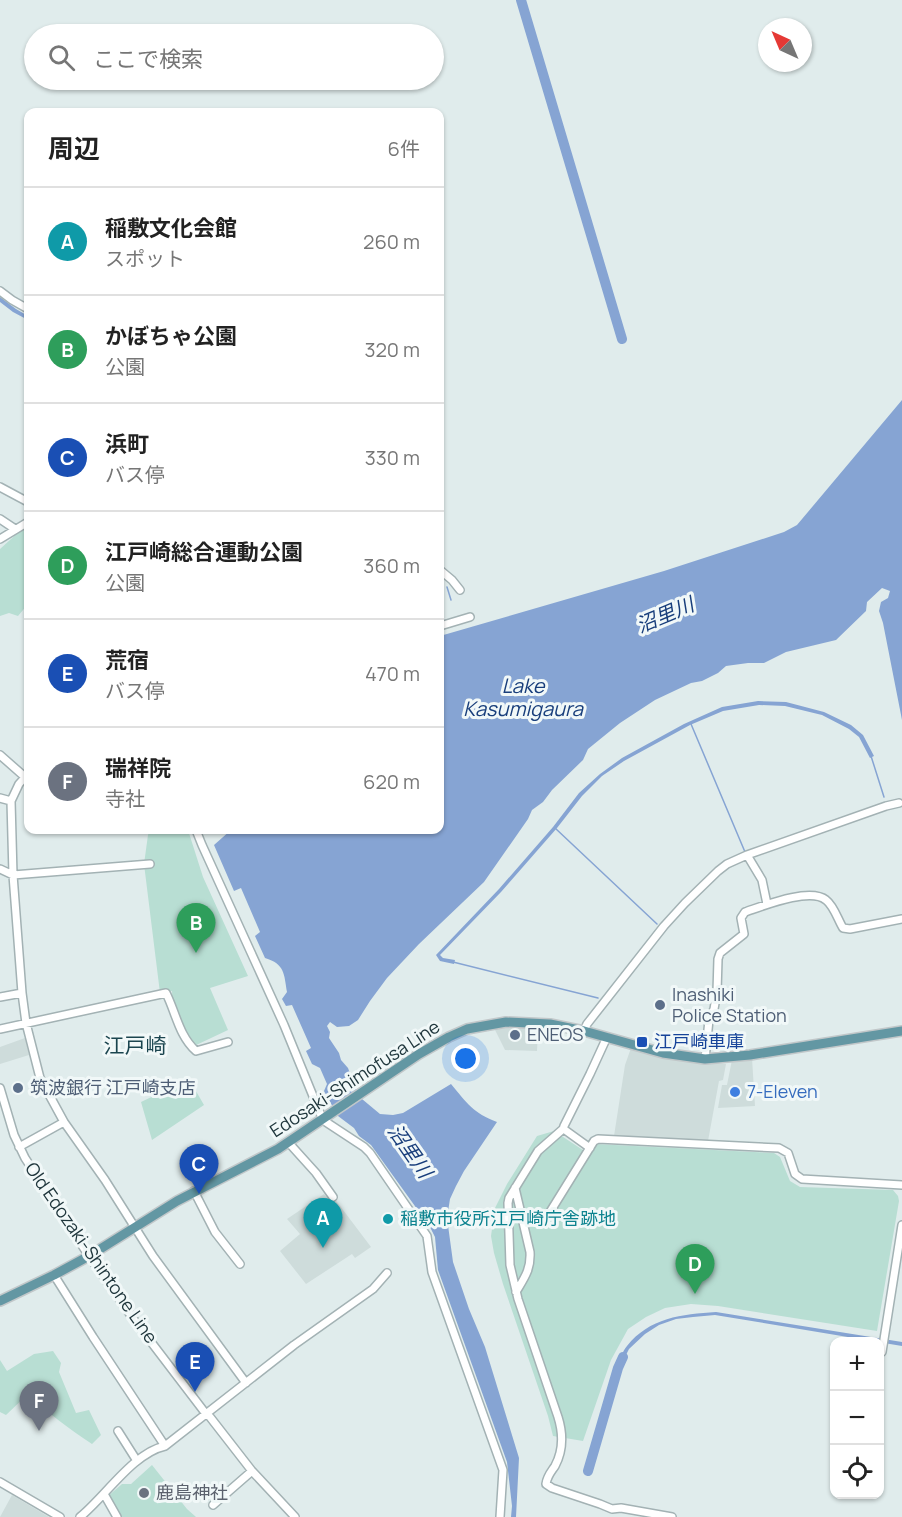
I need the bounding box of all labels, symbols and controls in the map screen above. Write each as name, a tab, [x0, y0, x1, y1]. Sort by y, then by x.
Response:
north arrow	[758, 18, 812, 72]
search box	[24, 24, 444, 90]
icon: search	[45, 41, 78, 74]
text: ここで検索	[93, 44, 203, 74]
text: 周辺	[48, 130, 100, 166]
text: 6件	[388, 135, 420, 162]
text: 稲敷文化会館	[105, 213, 237, 243]
text: A	[61, 228, 74, 255]
text: 260 m	[363, 228, 420, 255]
text: スポット	[105, 245, 185, 272]
text: かぼちゃ公園	[105, 321, 237, 351]
text: B	[61, 336, 74, 363]
text: 320 m	[364, 336, 420, 363]
text: 公園	[105, 353, 145, 380]
text: 浜町	[105, 429, 149, 459]
text: C	[60, 444, 75, 471]
text: 330 m	[365, 444, 420, 471]
text: バス停	[105, 461, 165, 488]
text: 江戸崎総合運動公園	[105, 537, 303, 567]
text: D	[60, 552, 75, 579]
text: 360 m	[363, 552, 420, 579]
text: 公園	[105, 569, 145, 596]
water label: 沼里川	[632, 590, 700, 639]
text: 荒宿	[105, 645, 149, 675]
text: E	[62, 660, 73, 687]
text: 470 m	[365, 660, 420, 687]
water label: Lake Kasumigaura	[463, 672, 584, 722]
text: バス停	[105, 677, 165, 704]
text: 瑞祥院	[105, 753, 171, 783]
text: F	[62, 768, 73, 795]
text: 620 m	[363, 768, 420, 795]
text: 寺社	[105, 785, 145, 812]
pin: B	[176, 904, 216, 953]
place label: Inashiki Police Station	[672, 982, 787, 1027]
marker: Inashiki Police Station	[653, 998, 667, 1012]
street label: Edosaki-Shimofusa Line	[265, 1014, 444, 1142]
place label: ENEOS	[527, 1022, 583, 1046]
marker: ENEOS	[508, 1028, 522, 1042]
place label: 江戸崎車庫	[654, 1029, 744, 1053]
district label: 江戸崎	[104, 1031, 167, 1059]
marker: 江戸崎車庫	[635, 1035, 649, 1049]
your location	[451, 1044, 480, 1073]
place label: 筑波銀行 江戸崎支店	[30, 1075, 196, 1099]
place label: 7-Eleven	[747, 1079, 818, 1103]
marker: 筑波銀行 江戸崎支店	[11, 1081, 25, 1095]
marker: 7-Eleven	[728, 1085, 742, 1099]
water label: 沼里川	[382, 1118, 440, 1185]
pin: C	[180, 1144, 218, 1194]
street label: Old Edozaki-Shintone Line	[20, 1157, 164, 1348]
pin: A	[304, 1198, 342, 1248]
place label: 稲敷市役所江戸崎庁舎跡地	[400, 1206, 616, 1230]
marker: 稲敷市役所江戸崎庁舎跡地	[381, 1212, 395, 1226]
pin: D	[676, 1244, 714, 1294]
map controls	[830, 1337, 884, 1499]
button: +	[830, 1337, 884, 1391]
pin: E	[176, 1342, 214, 1392]
pin: F	[20, 1382, 58, 1431]
button: −	[830, 1391, 884, 1445]
button: locate	[830, 1445, 884, 1499]
place label: 鹿島神社	[156, 1480, 228, 1504]
marker: 鹿島神社	[137, 1486, 151, 1500]

